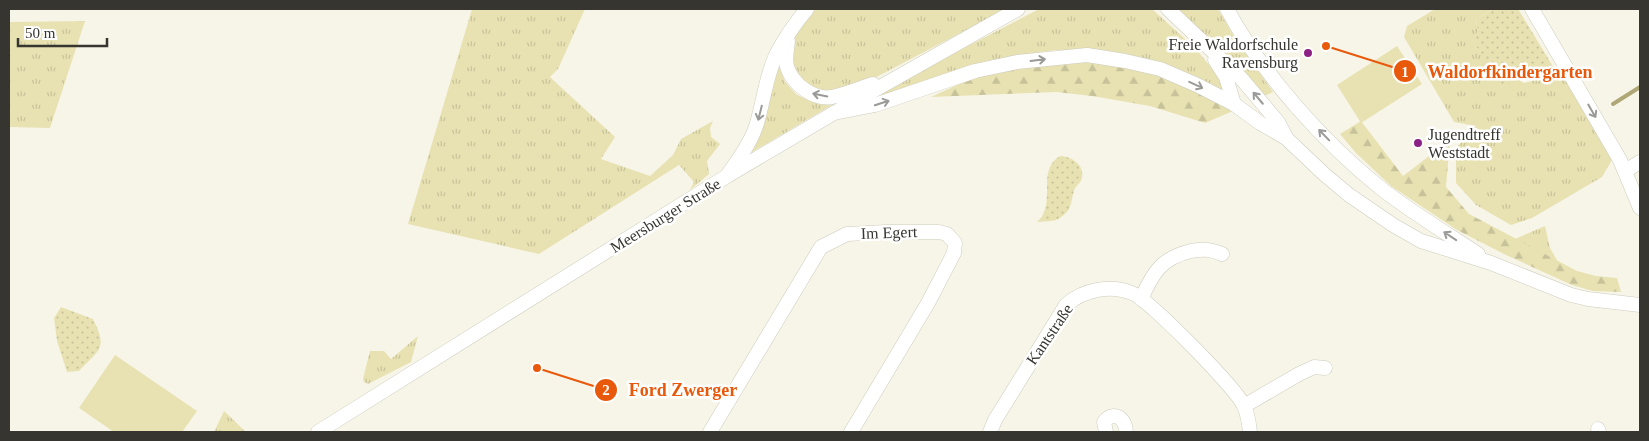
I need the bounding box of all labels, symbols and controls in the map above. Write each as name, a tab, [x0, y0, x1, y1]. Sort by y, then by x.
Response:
scale bar	[18, 15, 106, 47]
text: 50 m	[25, 25, 56, 41]
place label: Freie Waldorfschule Ravensburg	[1169, 36, 1298, 72]
marker: Freie Waldorfschule Ravensburg	[1302, 47, 1314, 59]
one-way arrow	[1030, 54, 1046, 64]
callout: Waldorfkindergarten	[1393, 55, 1603, 88]
text: Waldorfkindergarten	[1428, 62, 1593, 82]
text: 1	[1401, 64, 1409, 80]
one-way arrow	[1188, 80, 1203, 90]
one-way arrow	[813, 90, 829, 99]
one-way arrow	[1252, 92, 1263, 105]
one-way arrow	[874, 97, 890, 107]
one-way arrow	[755, 104, 764, 120]
one-way arrow	[1588, 104, 1598, 118]
place label: Jugendtreff Weststadt	[1428, 126, 1501, 161]
one-way arrow	[1318, 128, 1330, 141]
marker: Jugendtreff Weststadt	[1412, 137, 1424, 149]
street label: Meersburger Straße	[607, 175, 724, 257]
street label: Im Egert	[861, 223, 918, 243]
one-way arrow	[1444, 231, 1458, 241]
street label: Kantstraße	[1023, 301, 1076, 368]
callout: Ford Zwerger	[594, 373, 747, 406]
text: Ford Zwerger	[629, 380, 737, 400]
text: 2	[602, 382, 610, 398]

